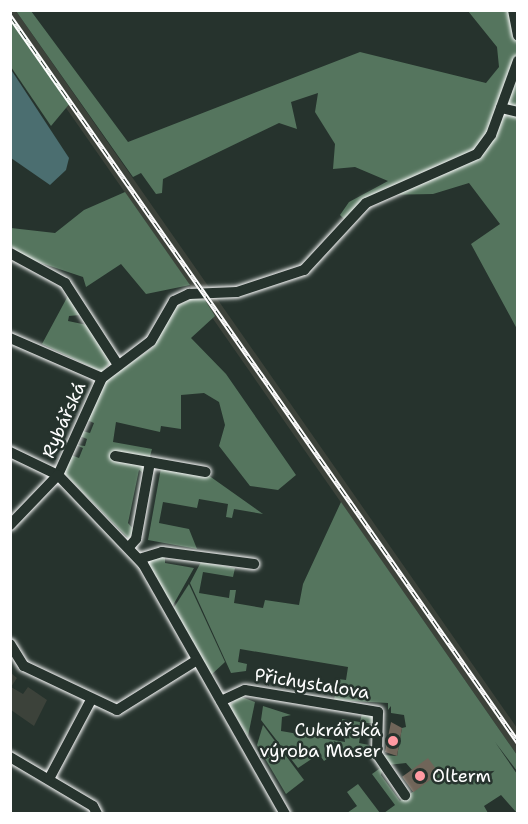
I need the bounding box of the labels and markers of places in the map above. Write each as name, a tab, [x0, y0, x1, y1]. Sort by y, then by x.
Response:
place label: Cukrářská výroba Maser	[259, 720, 381, 762]
marker: Cukrářská výroba Maser	[386, 734, 400, 748]
place label: Olterm	[432, 765, 491, 787]
marker: Olterm	[413, 769, 427, 783]

